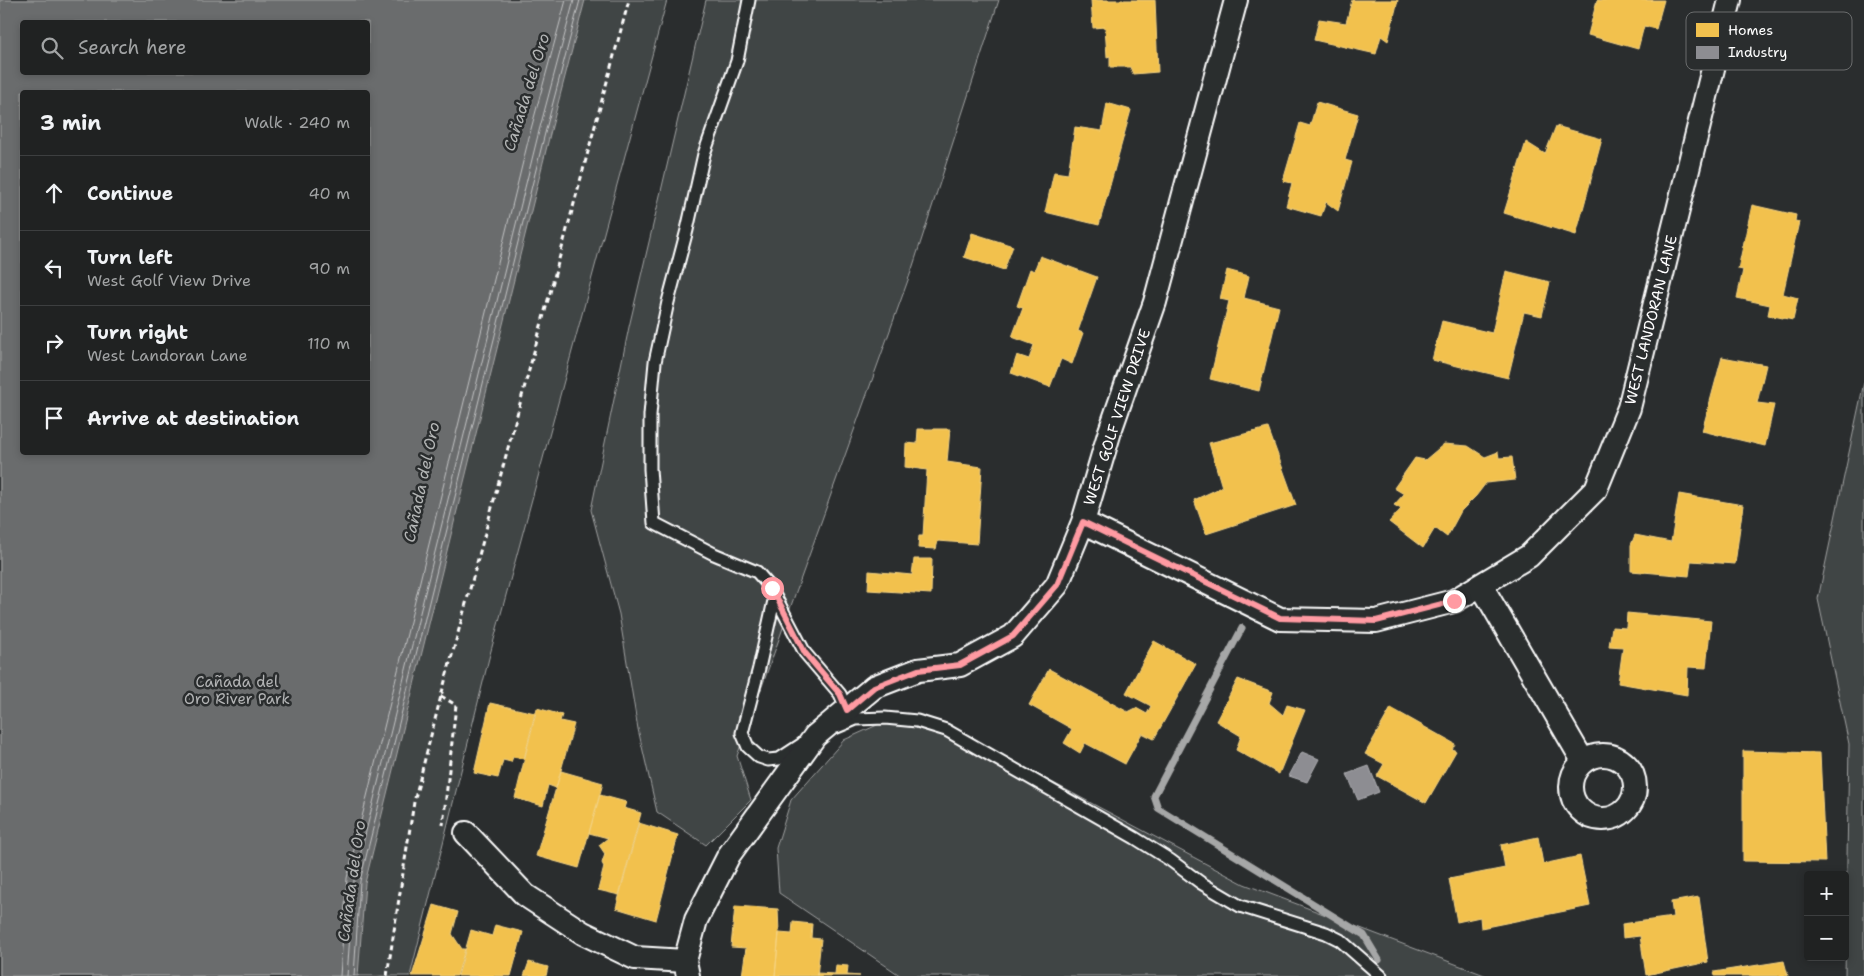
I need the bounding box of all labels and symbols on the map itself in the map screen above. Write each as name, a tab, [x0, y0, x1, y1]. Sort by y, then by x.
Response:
legend	[1686, 12, 1852, 70]
text: Homes	[1728, 21, 1773, 39]
water label: Cañada del Oro	[499, 30, 555, 154]
text: Industry	[1728, 43, 1787, 61]
street label: WEST LANDORAN LANE	[1620, 233, 1682, 407]
street label: WEST GOLF VIEW DRIVE	[1079, 326, 1155, 508]
water label: Cañada del Oro	[398, 420, 445, 544]
route start	[761, 577, 784, 600]
route end	[1443, 590, 1466, 613]
park label: Cañada del Oro River Park	[184, 672, 290, 709]
water label: Cañada del Oro	[333, 819, 370, 943]

